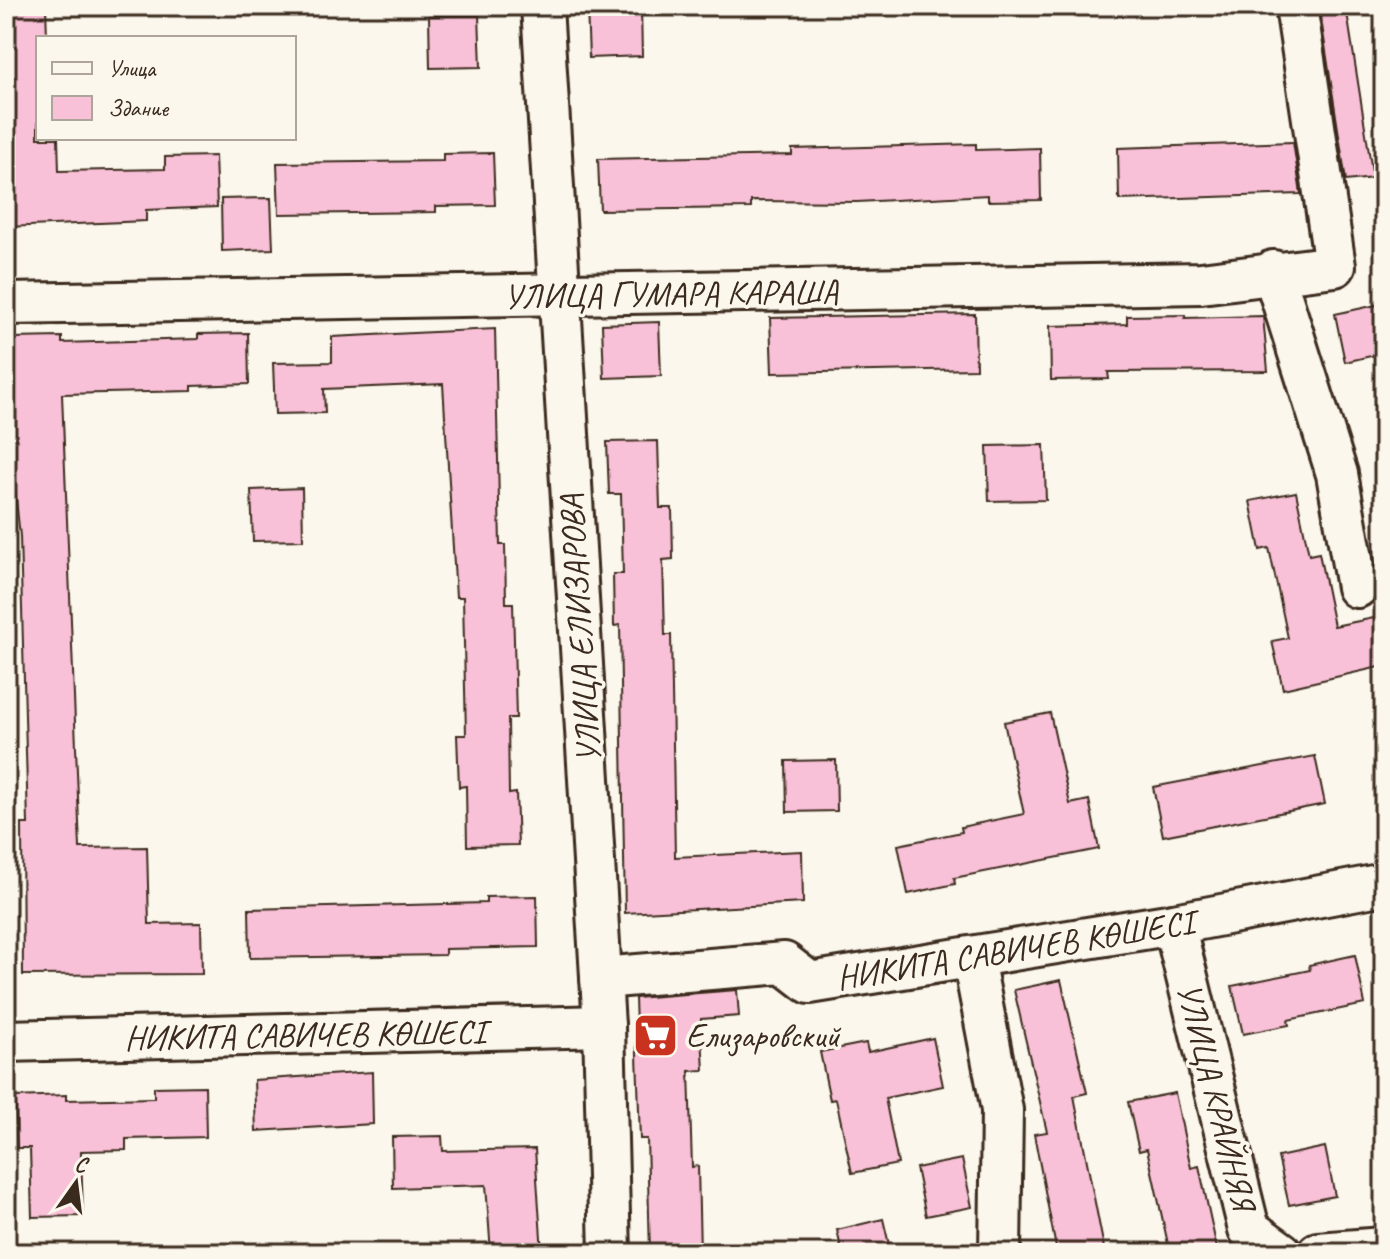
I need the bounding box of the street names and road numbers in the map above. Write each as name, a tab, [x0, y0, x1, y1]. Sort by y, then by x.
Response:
street label: УЛИЦА ГУМАРА КАРАША	[503, 269, 839, 318]
street label: УЛИЦА ЕЛИЗАРОВА	[549, 492, 610, 765]
street label: НИКИТА САВИЧЕВ КӨШЕСІ	[833, 899, 1204, 999]
street label: УЛИЦА КРАЙНЯЯ	[1168, 979, 1267, 1218]
street label: НИКИТА САВИЧЕВ КӨШЕСІ	[124, 1010, 493, 1059]

